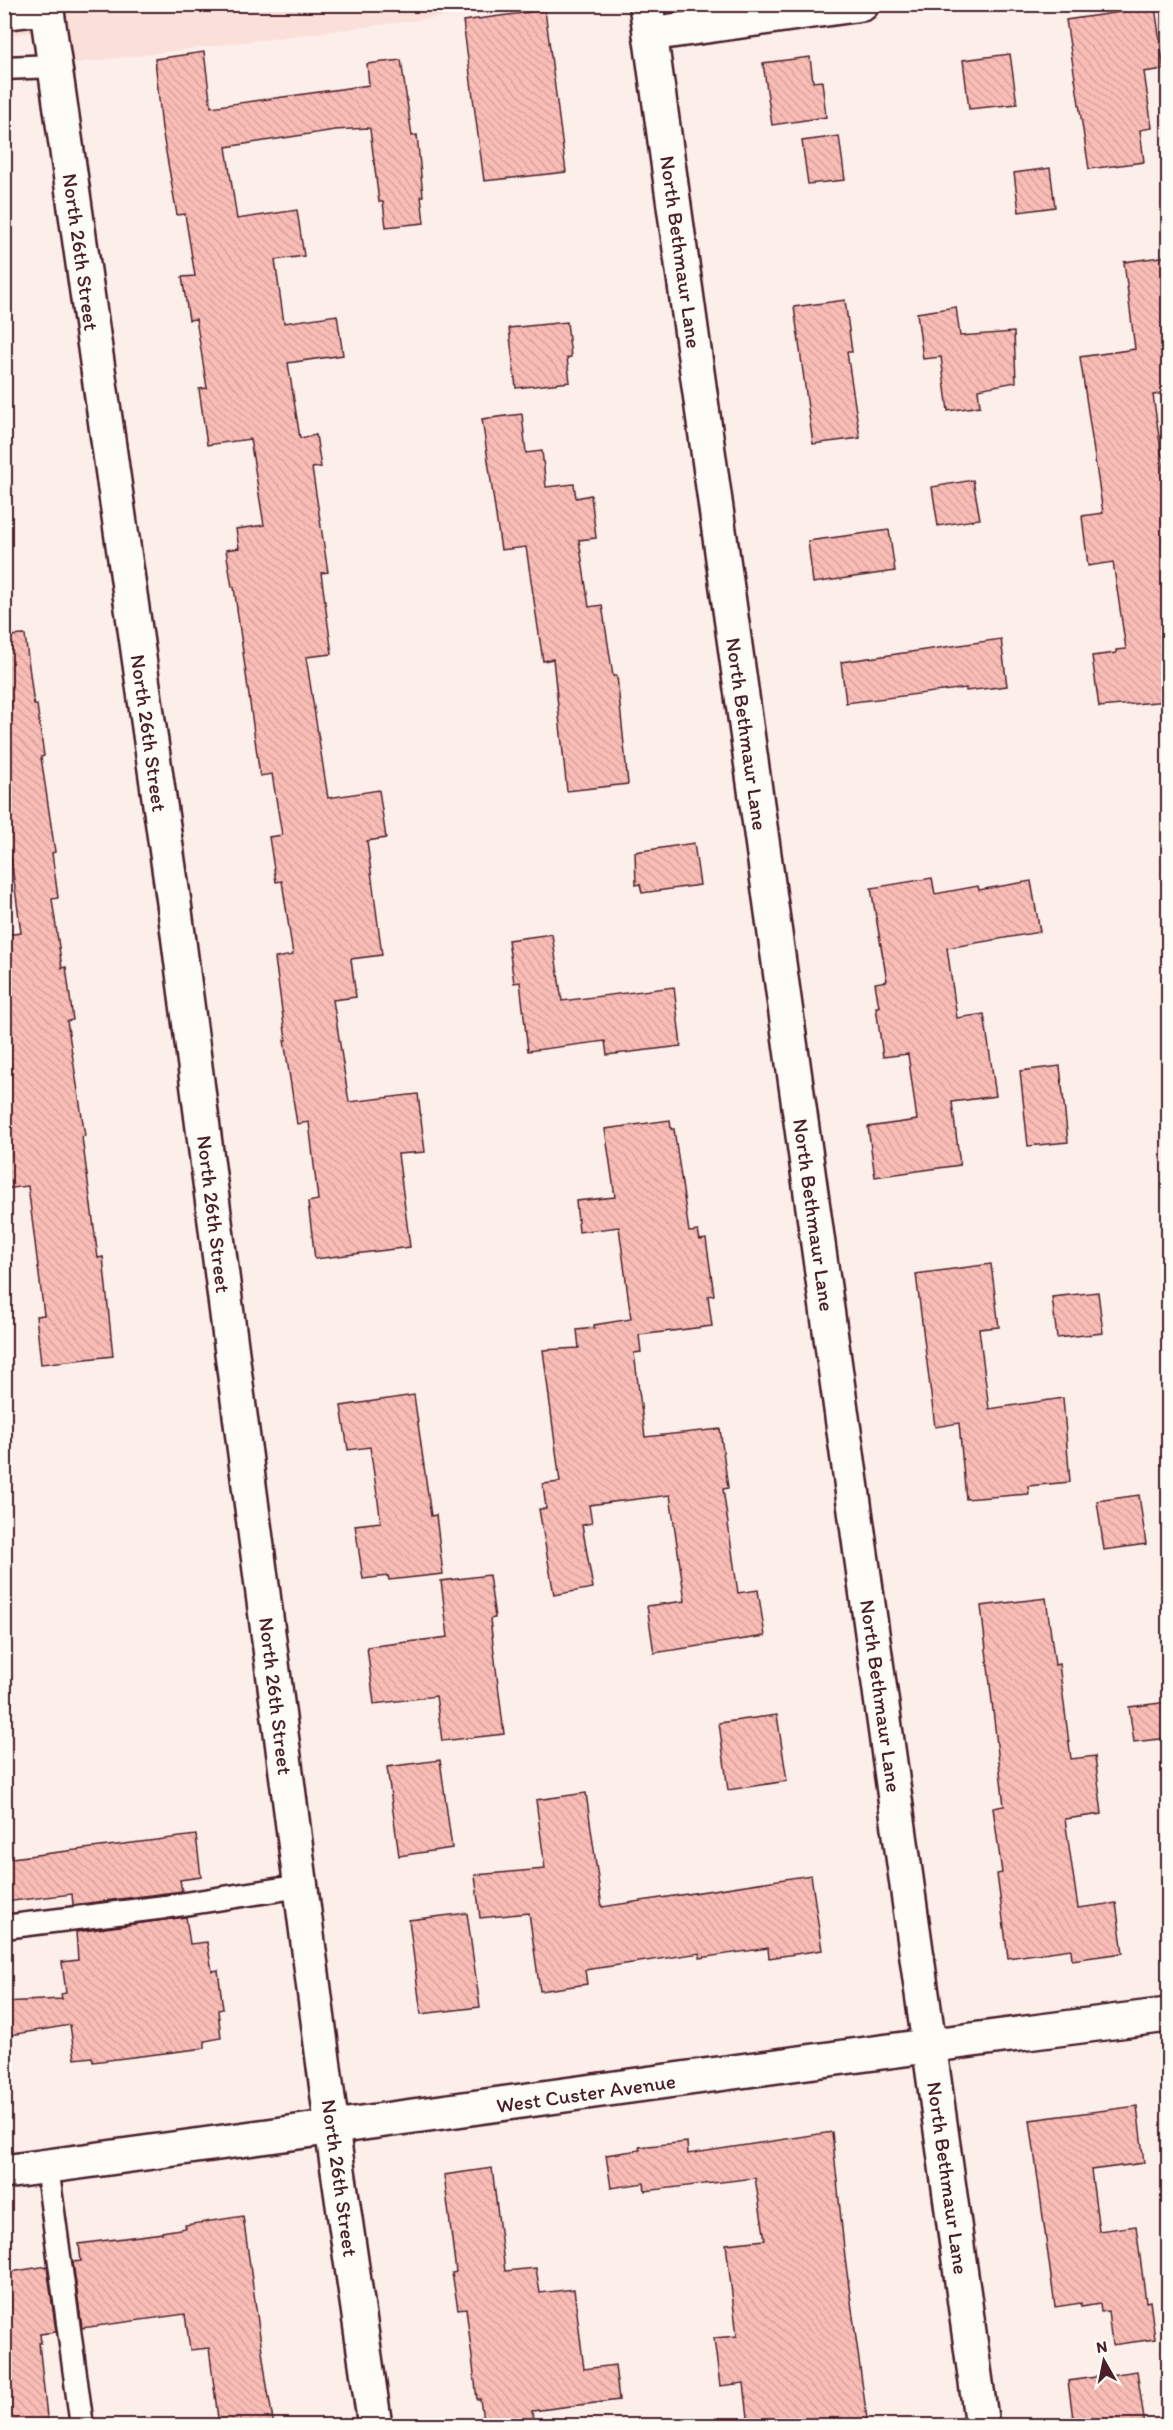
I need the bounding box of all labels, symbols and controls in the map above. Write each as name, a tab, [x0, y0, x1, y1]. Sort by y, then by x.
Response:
street label: North Bethmaur Lane	[655, 154, 707, 350]
street label: North 26th Street	[58, 172, 104, 332]
street label: North Bethmaur Lane	[721, 636, 773, 832]
street label: North 26th Street	[126, 653, 172, 813]
street label: North Bethmaur Lane	[788, 1117, 840, 1313]
street label: North 26th Street	[192, 1134, 236, 1294]
street label: North Bethmaur Lane	[855, 1598, 907, 1794]
street label: North 26th Street	[254, 1616, 298, 1776]
street label: West Custer Avenue	[495, 2068, 677, 2118]
street label: North Bethmaur Lane	[922, 2080, 974, 2276]
street label: North 26th Street	[317, 2098, 363, 2258]
north arrow	[1074, 2331, 1134, 2391]
text: N	[1095, 2336, 1109, 2357]

